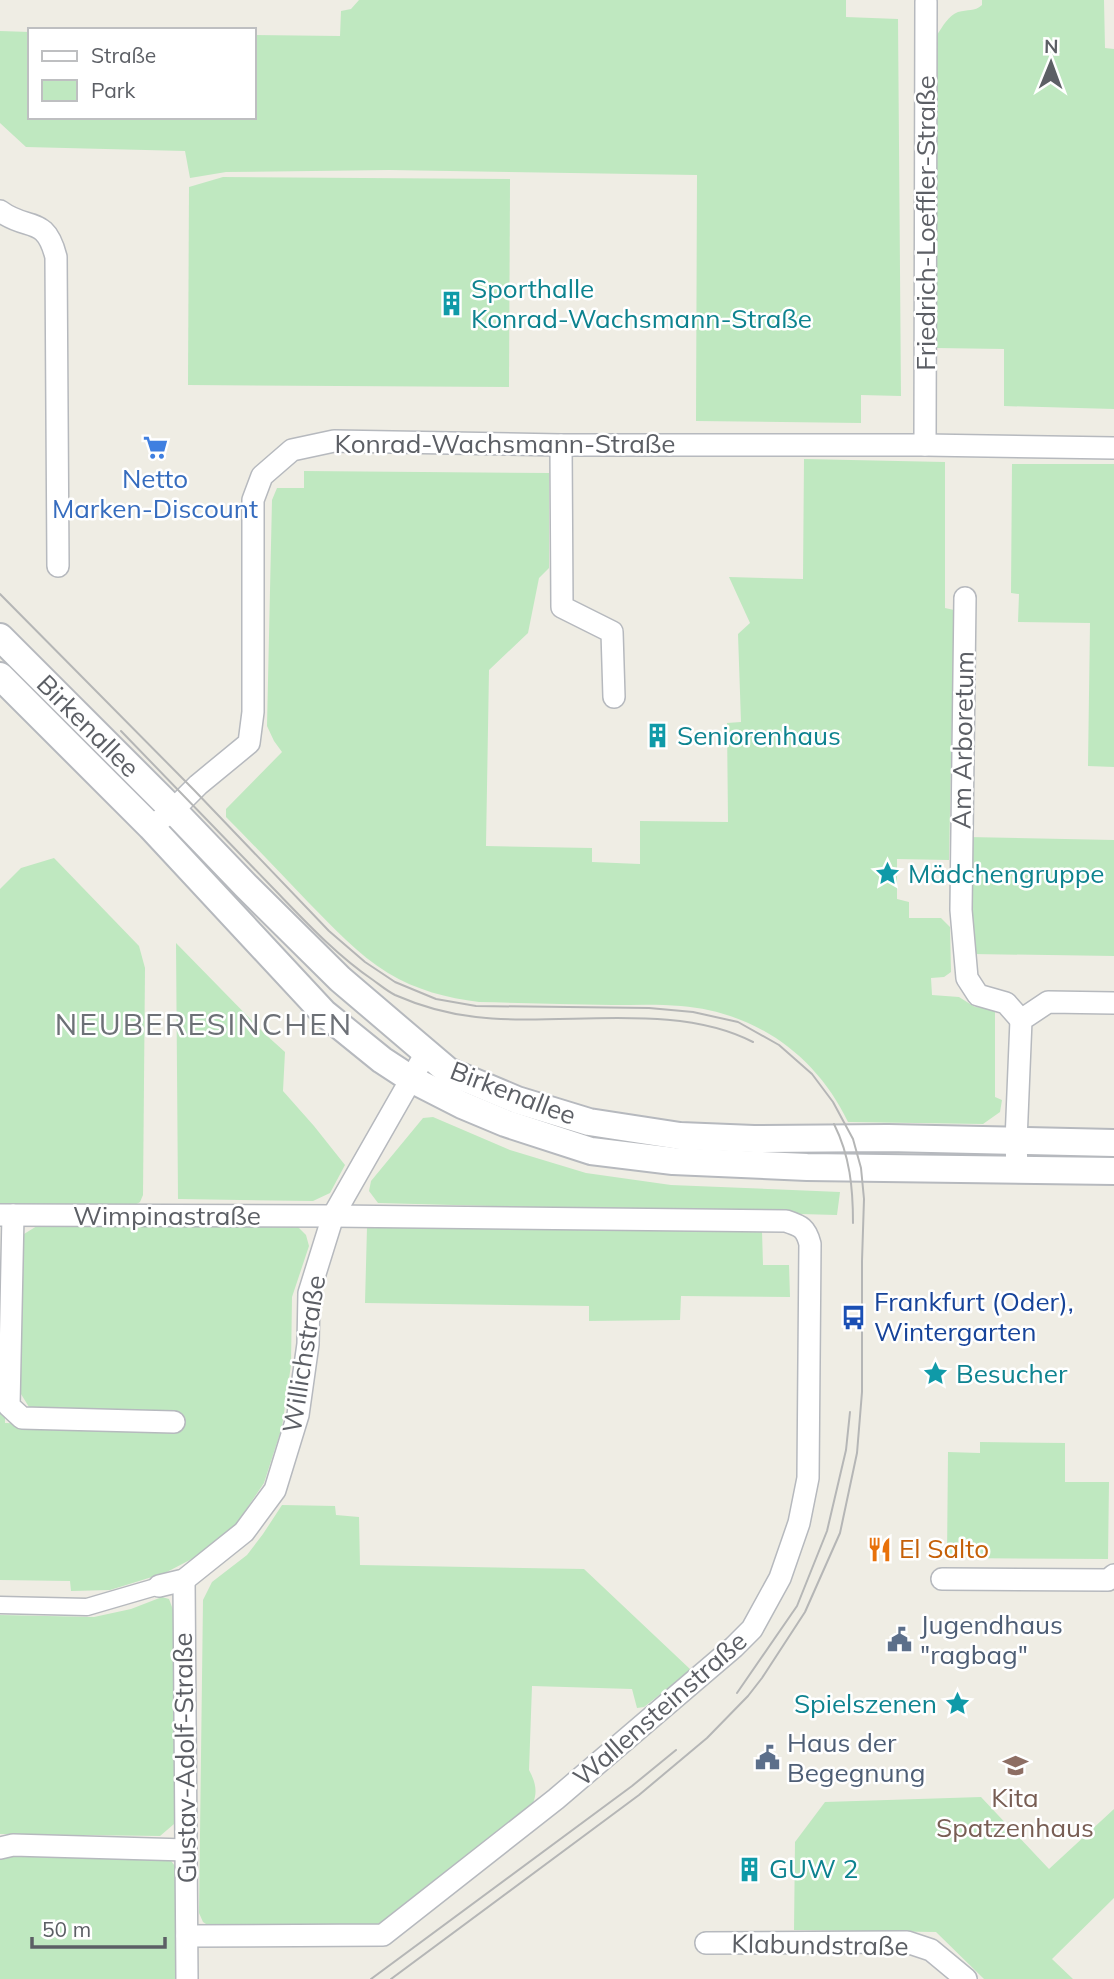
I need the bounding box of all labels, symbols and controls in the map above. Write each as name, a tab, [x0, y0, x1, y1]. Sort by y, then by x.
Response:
legend	[28, 28, 256, 119]
north arrow	[1016, 28, 1086, 98]
text: N	[1044, 34, 1059, 58]
text: Straße	[91, 42, 156, 68]
street label: Friedrich-Loeffler-Straße	[909, 75, 942, 371]
text: Park	[91, 77, 135, 103]
place label: Sporthalle Konrad-Wachsmann-Straße	[471, 272, 812, 335]
building icon: Sporthalle Konrad-Wachsmann-Straße	[437, 290, 465, 318]
street label: Konrad-Wachsmann-Straße	[335, 427, 676, 460]
supermarket icon: Netto Marken-Discount	[141, 433, 169, 461]
place label: Netto Marken-Discount	[52, 462, 258, 525]
street label: Am Arboretum	[944, 651, 981, 829]
street label: Birkenallee	[30, 667, 147, 784]
place label: Seniorenhaus	[677, 719, 841, 752]
building icon: Seniorenhaus	[643, 722, 671, 750]
place label: Mädchengruppe	[908, 857, 1104, 890]
place icon: Mädchengruppe	[874, 860, 902, 888]
district label: NEUBERESINCHEN	[55, 1005, 353, 1043]
street label: Birkenallee	[446, 1053, 581, 1132]
street label: Wimpinastraße	[73, 1199, 261, 1232]
street label: Willichstraße	[275, 1273, 332, 1435]
place label: Frankfurt (Oder), Wintergarten	[874, 1285, 1074, 1348]
bus stop icon: Frankfurt (Oder), Wintergarten	[840, 1303, 868, 1331]
place label: Besucher	[956, 1357, 1068, 1390]
place icon: Besucher	[922, 1360, 950, 1388]
place label: El Salto	[899, 1532, 989, 1565]
restaurant icon: El Salto	[865, 1535, 893, 1563]
place label: Jugendhaus "ragbag"	[920, 1608, 1063, 1671]
street label: Wallensteinstraße	[566, 1624, 753, 1793]
public building icon: Jugendhaus "ragbag"	[886, 1626, 914, 1654]
street label: Gustav-Adolf-Straße	[166, 1632, 203, 1884]
place label: Spielszenen	[794, 1687, 937, 1720]
place icon: Spielszenen	[943, 1690, 971, 1718]
place label: Haus der Begegnung	[787, 1726, 925, 1789]
public building icon: Haus der Begegnung	[753, 1744, 781, 1772]
school or university icon: Kita Spatzenhaus	[1001, 1752, 1029, 1780]
place label: Kita Spatzenhaus	[936, 1781, 1094, 1844]
place label: GUW 2	[769, 1852, 858, 1885]
building icon: GUW 2	[735, 1855, 763, 1883]
scale bar	[32, 1906, 164, 1950]
text: 50 m	[42, 1916, 91, 1942]
street label: Klabundstraße	[731, 1926, 909, 1963]

